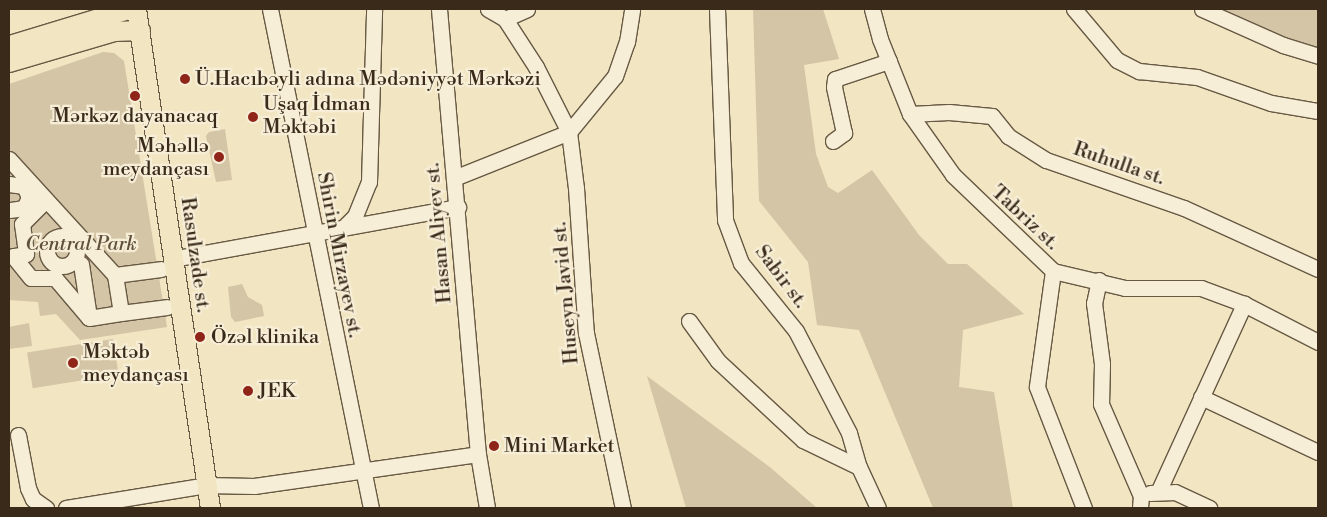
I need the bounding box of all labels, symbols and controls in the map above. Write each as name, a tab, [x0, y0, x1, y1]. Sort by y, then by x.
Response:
place label: Ü.Hacıbəyli adına Mədəniyyət Mərkəzi	[195, 67, 541, 91]
marker: Ü.Hacıbəyli adına Mədəniyyət Mərkəzi	[179, 73, 191, 85]
marker: Mərkəz dayanacaq	[129, 90, 141, 102]
place label: Uşaq İdman Məktəbi	[263, 93, 371, 140]
place label: Mərkəz dayanacaq	[52, 104, 218, 128]
marker: Uşaq İdman Məktəbi	[247, 111, 259, 123]
place label: Məhəllə meydançası	[103, 134, 209, 181]
street label: Ruhulla st.	[1070, 137, 1168, 191]
marker: Məhəllə meydançası	[213, 151, 225, 163]
street label: Hasan Aliyev st.	[421, 162, 457, 304]
street label: Shirin Mirzayev st.	[311, 170, 367, 340]
street label: Tabriz st.	[986, 180, 1064, 256]
street label: Rasulzade st.	[175, 196, 215, 314]
street label: Huseyn Javid st.	[548, 221, 584, 365]
park label: Central Park	[25, 232, 137, 256]
street label: Sabir st.	[749, 241, 813, 313]
place label: Özəl klinika	[211, 325, 319, 349]
marker: Özəl klinika	[193, 330, 207, 344]
place label: Məktəb meydançası	[83, 340, 189, 387]
marker: Məktəb meydançası	[67, 357, 79, 369]
place label: JEK	[258, 379, 296, 403]
marker: JEK	[242, 385, 254, 397]
place label: Mini Market	[504, 434, 615, 458]
marker: Mini Market	[488, 440, 500, 452]

